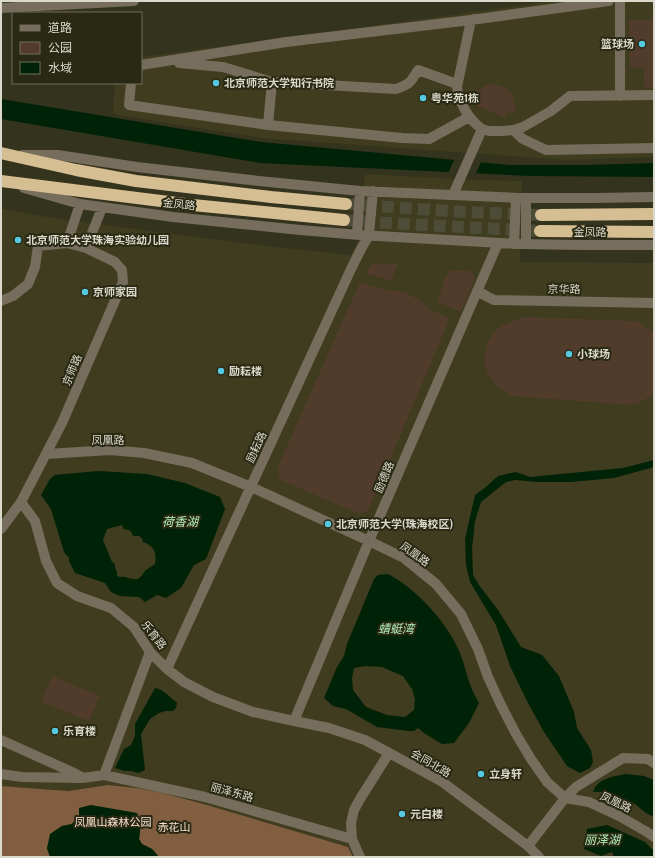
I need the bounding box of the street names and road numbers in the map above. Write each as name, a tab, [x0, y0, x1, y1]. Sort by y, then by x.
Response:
street label: 金凤路	[162, 195, 196, 213]
street label: 金凤路	[574, 225, 607, 239]
street label: 京华路	[547, 282, 581, 296]
street label: 京师路	[59, 352, 85, 388]
street label: 励耘路	[243, 429, 269, 465]
street label: 凤凰路	[92, 433, 125, 447]
street label: 励德路	[371, 459, 397, 495]
street label: 凤凰路	[397, 539, 433, 569]
street label: 乐育路	[138, 618, 170, 652]
street label: 会同北路	[408, 746, 454, 780]
street label: 丽泽东路	[209, 780, 255, 804]
street label: 凤凰路	[598, 789, 634, 815]

